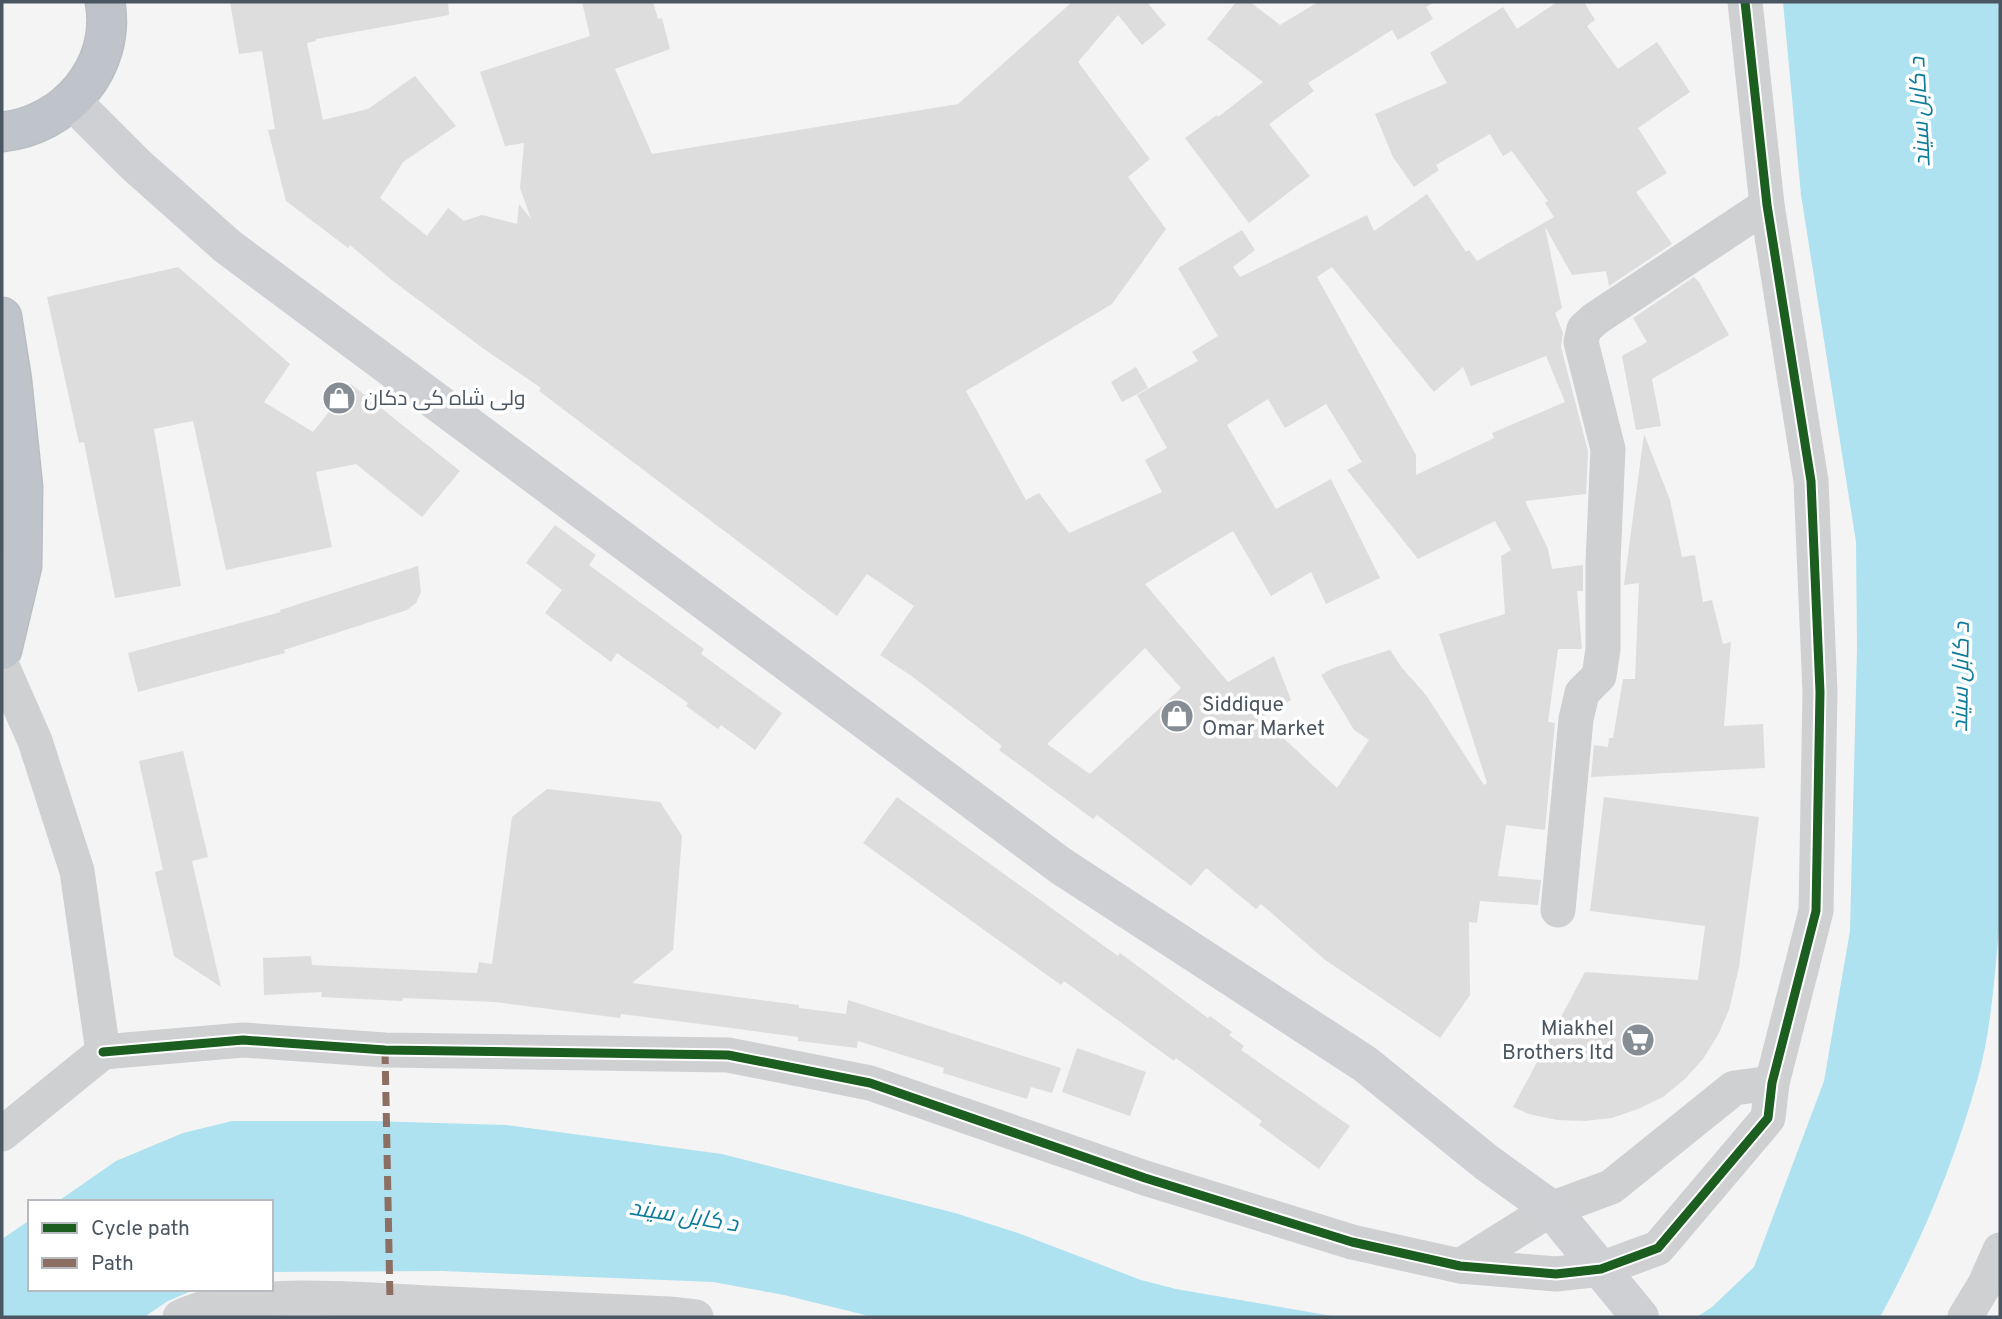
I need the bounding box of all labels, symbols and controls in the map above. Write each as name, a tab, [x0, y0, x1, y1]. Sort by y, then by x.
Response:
water label: د کابل سيند	[1904, 55, 1939, 167]
shop icon: ولی شاہ کی دکان	[320, 379, 358, 417]
place label: ولی شاہ کی دکان	[364, 386, 526, 413]
water label: د کابل سيند	[1947, 621, 1978, 732]
place label: Siddique Omar Market	[1202, 692, 1325, 743]
shop icon: Siddique Omar Market	[1158, 697, 1196, 735]
place label: Miakhel Brothers ltd	[1502, 1016, 1614, 1067]
supermarket icon: Miakhel Brothers ltd	[1619, 1021, 1657, 1059]
water label: د کابل سيند	[627, 1195, 741, 1241]
legend	[28, 1200, 273, 1291]
text: Cycle path	[91, 1216, 190, 1243]
text: Path	[91, 1251, 134, 1278]

